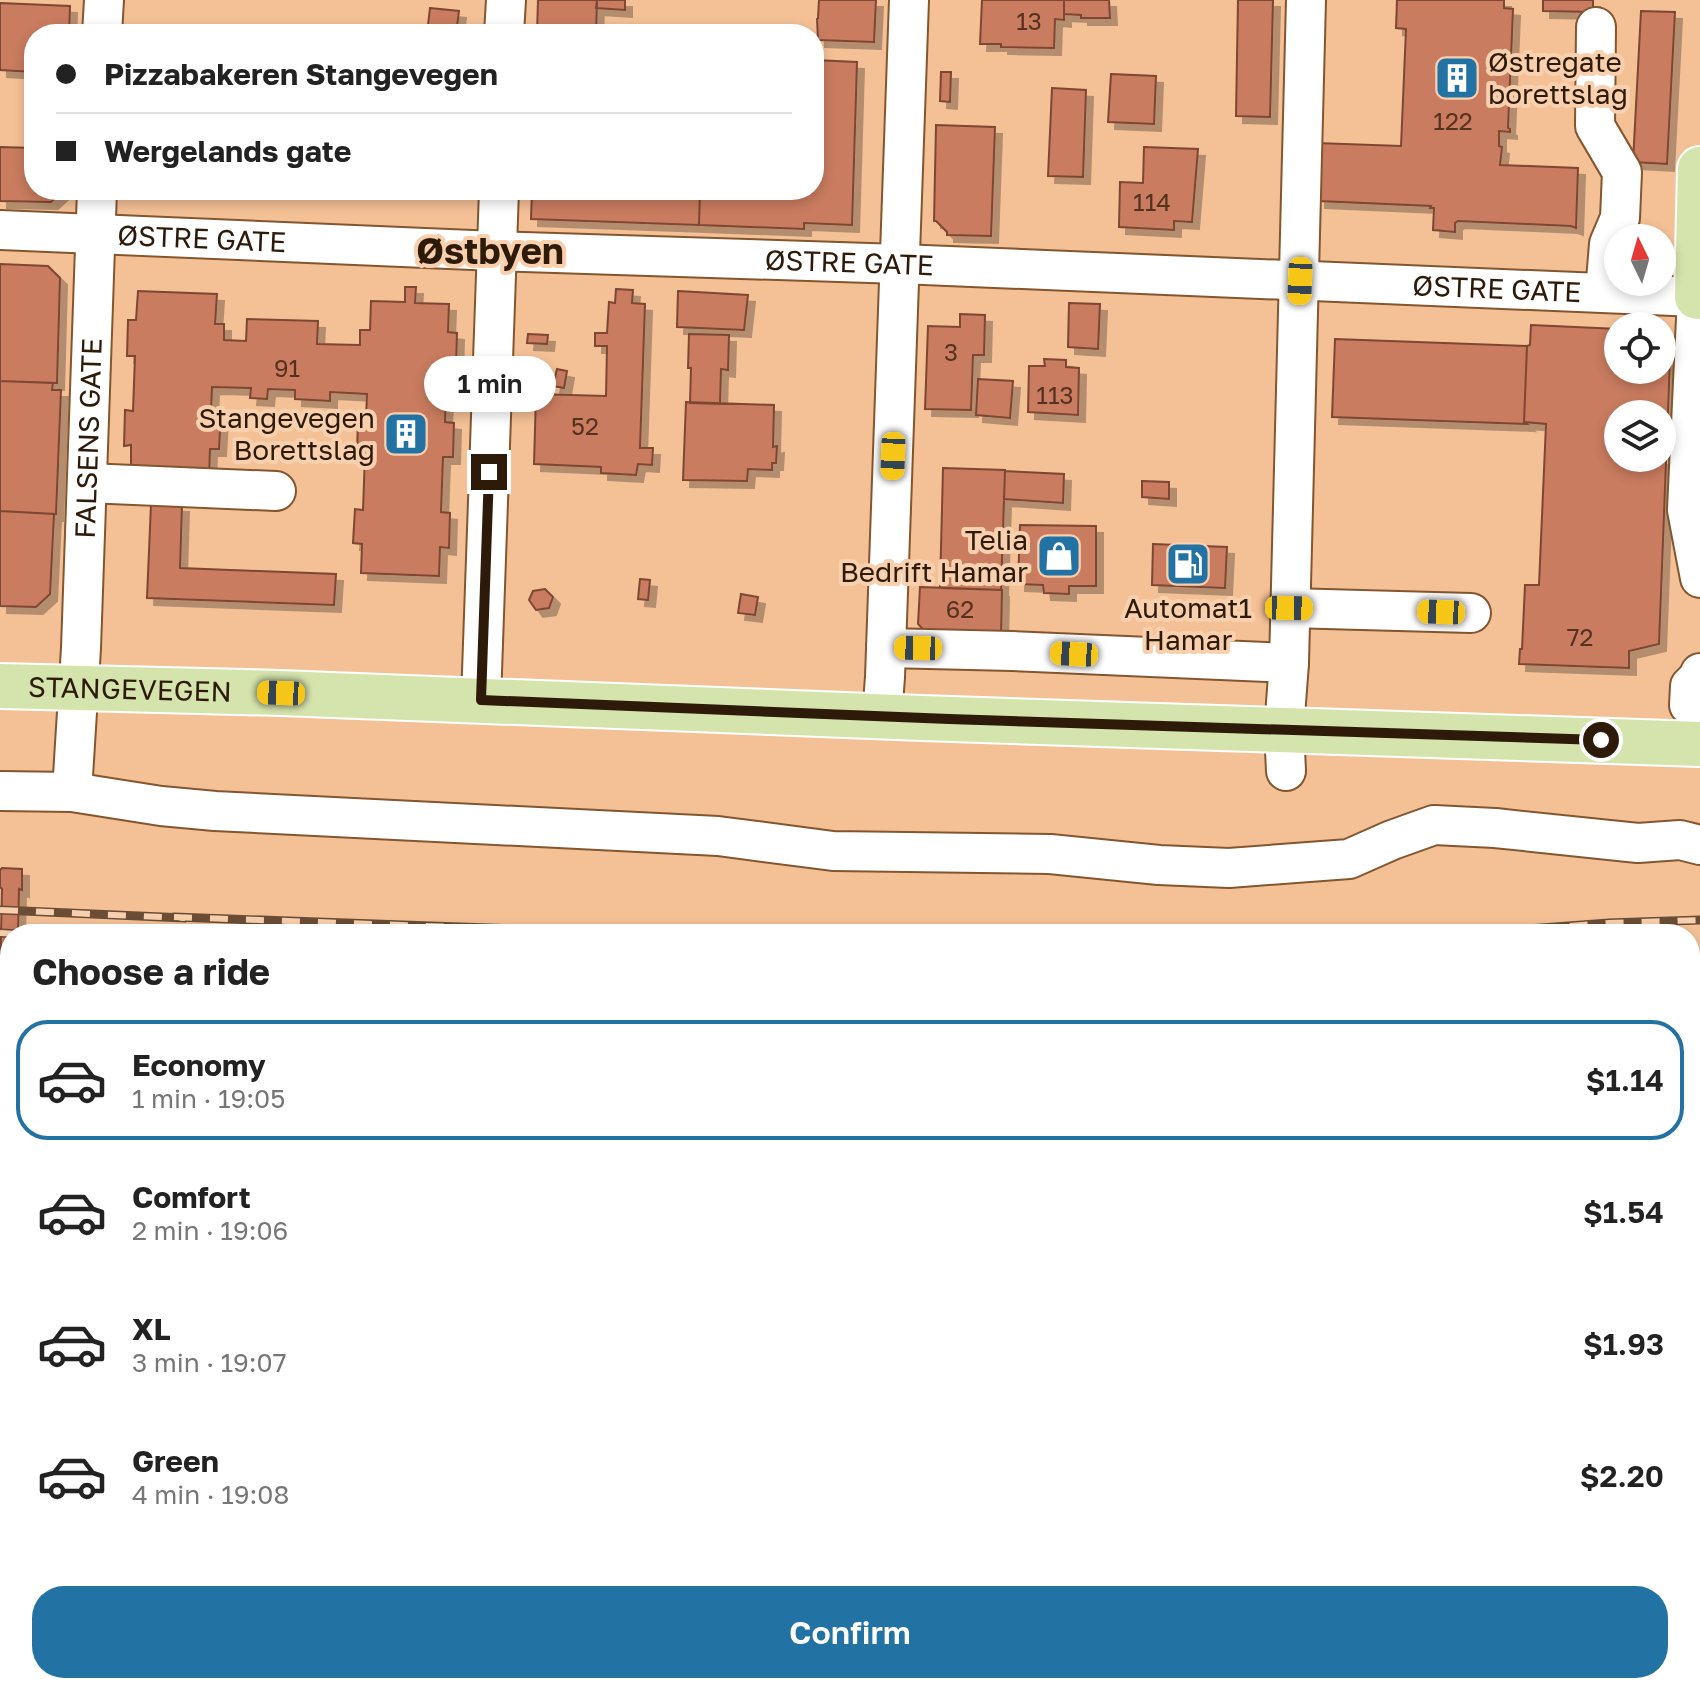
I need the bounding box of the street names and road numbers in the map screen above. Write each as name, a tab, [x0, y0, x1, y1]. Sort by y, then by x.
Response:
street label: ØSTRE GATE	[117, 218, 287, 258]
street label: ØSTRE GATE	[764, 243, 935, 281]
street label: ØSTRE GATE	[1412, 268, 1582, 308]
street label: FALSENS GATE	[68, 338, 108, 539]
street label: STANGEVEGEN	[28, 670, 232, 708]

